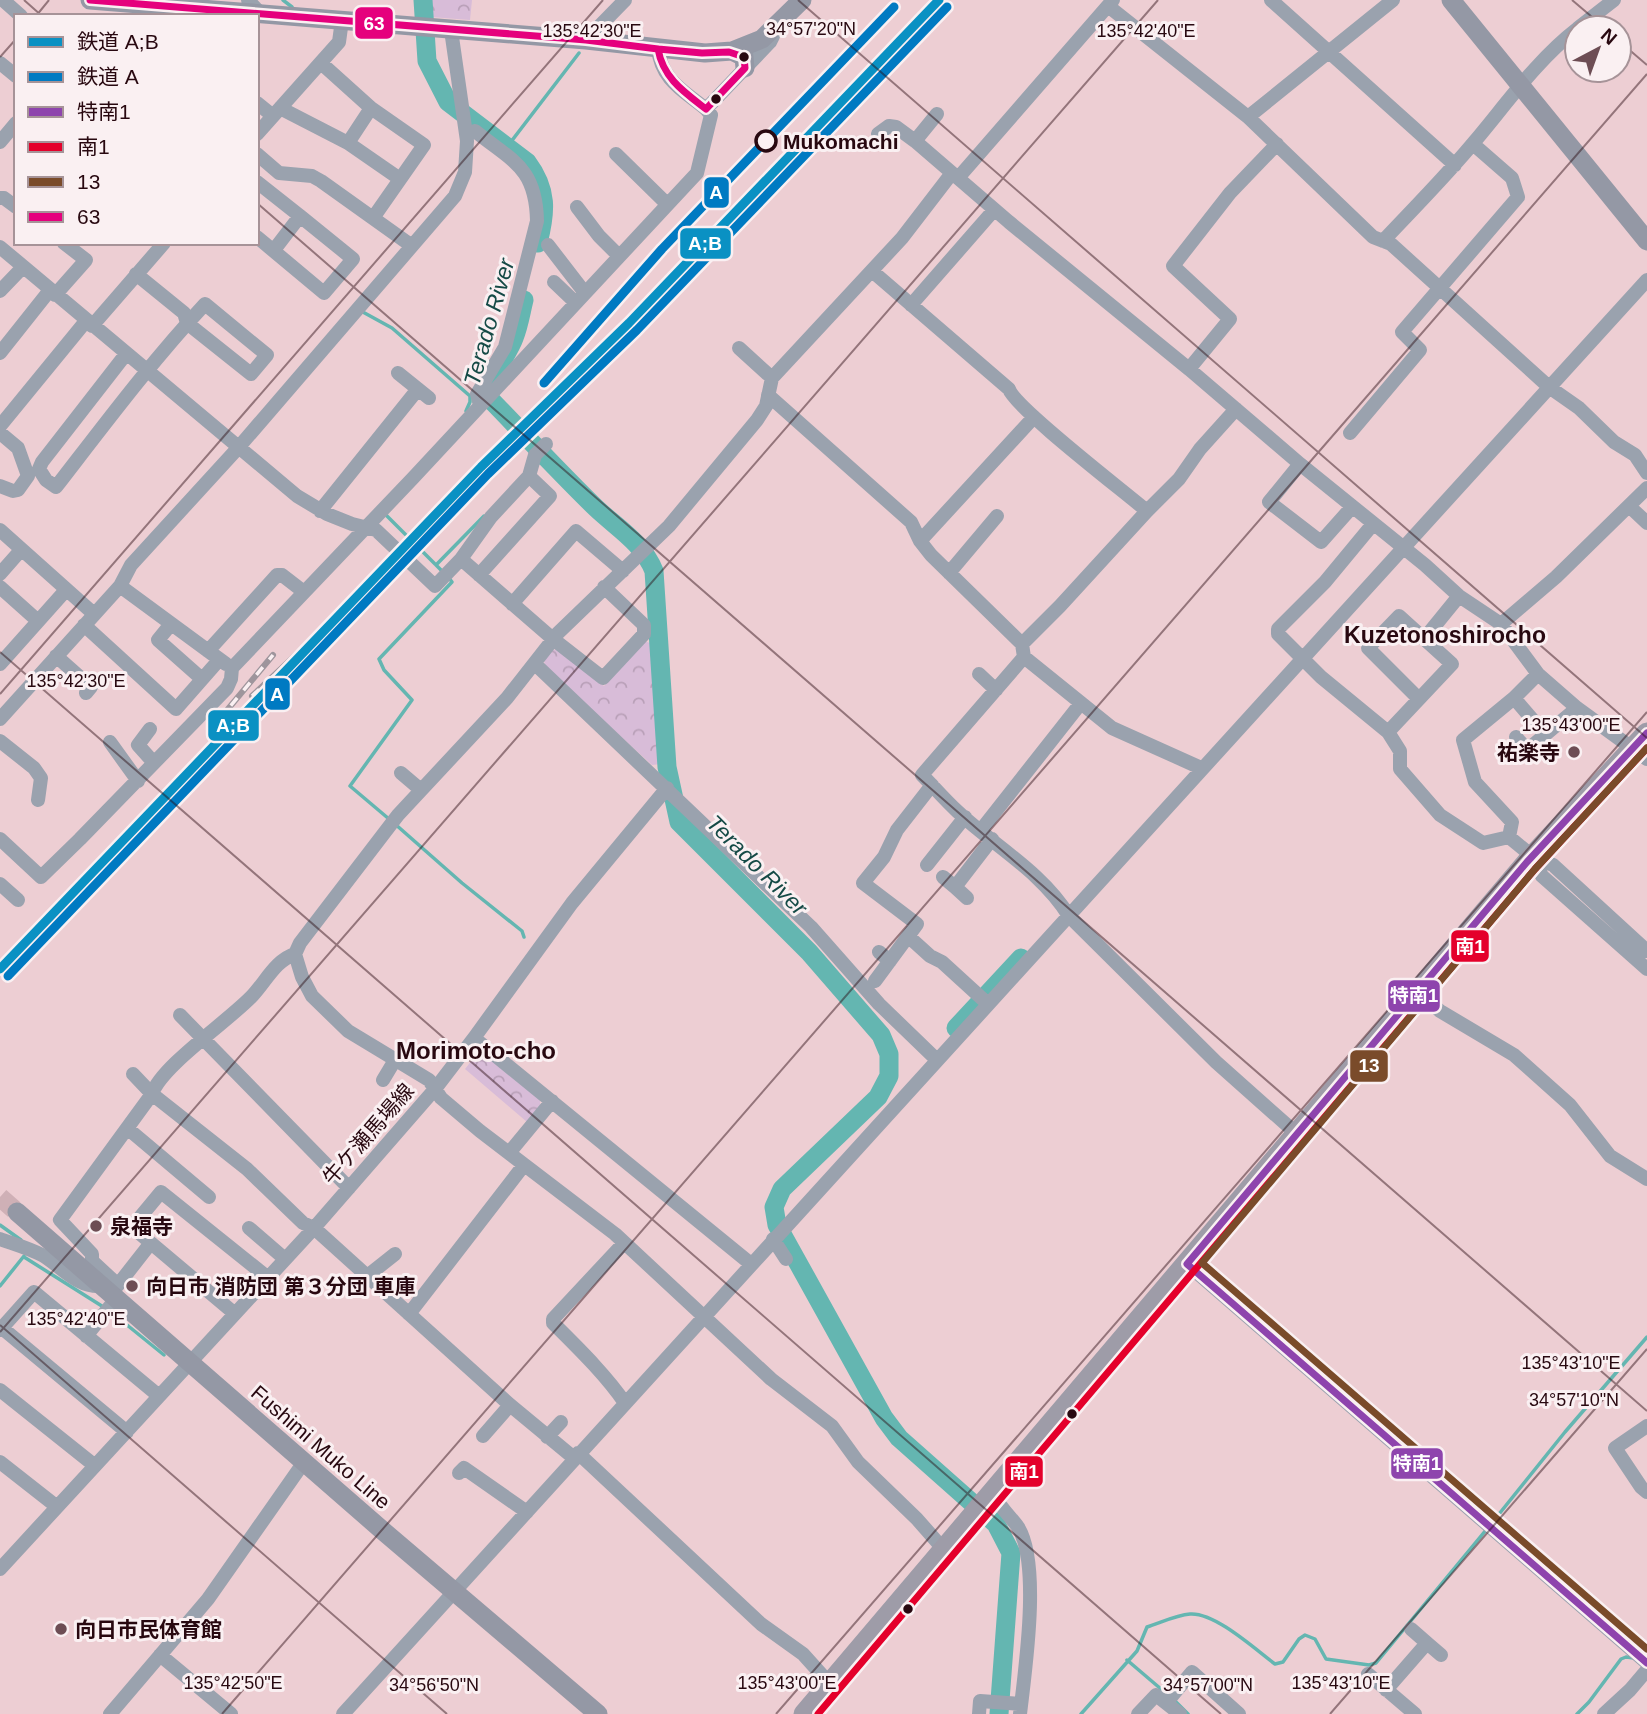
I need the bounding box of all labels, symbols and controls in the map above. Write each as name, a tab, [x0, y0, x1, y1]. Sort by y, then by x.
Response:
line badge: 63	[354, 6, 394, 40]
text: 63	[363, 13, 385, 34]
legend	[14, 14, 259, 245]
north arrow	[1563, 14, 1633, 84]
text: 34°57'20"N	[766, 19, 856, 39]
text: 135°42'30"E	[542, 21, 642, 41]
text: 135°42'40"E	[1096, 21, 1196, 41]
text: N	[1597, 24, 1621, 49]
text: 鉄道 A;B	[77, 30, 159, 53]
unlabelled marker	[737, 50, 751, 64]
text: 鉄道 A	[77, 65, 139, 88]
unlabelled marker	[709, 92, 723, 106]
text: 特南1	[77, 100, 131, 123]
marker: Mukomachi	[755, 130, 777, 152]
place label: Mukomachi	[783, 130, 899, 153]
text: 南1	[77, 135, 110, 158]
text: 13	[77, 170, 100, 193]
line badge: A	[703, 176, 730, 209]
text: A	[709, 182, 723, 203]
text: 63	[77, 205, 100, 228]
line badge: A;B	[679, 227, 732, 260]
text: A;B	[688, 233, 722, 254]
water label: Terado River	[458, 254, 520, 388]
district label: Kuzetonoshirocho	[1344, 622, 1546, 648]
text: 135°42'30"E	[26, 671, 126, 691]
line badge: A	[264, 677, 291, 711]
text: A	[270, 684, 284, 705]
line badge: A;B	[207, 709, 260, 742]
text: A;B	[216, 715, 250, 736]
text: 135°43'00"E	[1521, 715, 1621, 735]
place label: 祐楽寺	[1497, 741, 1560, 764]
marker: 祐楽寺	[1566, 744, 1582, 760]
water label: Terado River	[702, 810, 813, 921]
line badge: 南1	[1450, 929, 1490, 963]
text: 南1	[1455, 936, 1485, 957]
line badge: 特南1	[1387, 979, 1441, 1013]
text: 特南1	[1390, 985, 1439, 1006]
district label: Morimoto-cho	[396, 1037, 556, 1064]
line badge: 13	[1349, 1049, 1389, 1083]
text: 13	[1358, 1055, 1380, 1076]
street label: 牛ケ瀬馬場線	[318, 1079, 418, 1189]
place label: 泉福寺	[110, 1215, 173, 1238]
marker: 泉福寺	[88, 1218, 104, 1234]
place label: 向日市 消防団 第３分団 車庫	[146, 1275, 416, 1298]
marker: 向日市 消防団 第３分団 車庫	[124, 1278, 140, 1294]
text: 135°42'40"E	[26, 1309, 126, 1329]
text: 135°43'10"E	[1521, 1353, 1621, 1373]
street label: Fushimi Muko Line	[247, 1381, 395, 1513]
text: 34°57'10"N	[1529, 1390, 1619, 1410]
unlabelled marker	[1065, 1407, 1079, 1421]
line badge: 特南1	[1390, 1447, 1444, 1480]
text: 特南1	[1393, 1453, 1442, 1474]
line badge: 南1	[1004, 1455, 1044, 1488]
text: 南1	[1009, 1461, 1039, 1482]
unlabelled marker	[901, 1602, 915, 1616]
place label: 向日市民体育館	[75, 1618, 222, 1641]
marker: 向日市民体育館	[53, 1621, 69, 1637]
text: 135°42'50"E	[183, 1673, 283, 1693]
text: 135°43'00"E	[737, 1673, 837, 1693]
text: 135°43'10"E	[1291, 1673, 1391, 1693]
text: 34°56'50"N	[389, 1675, 479, 1695]
text: 34°57'00"N	[1163, 1675, 1253, 1695]

